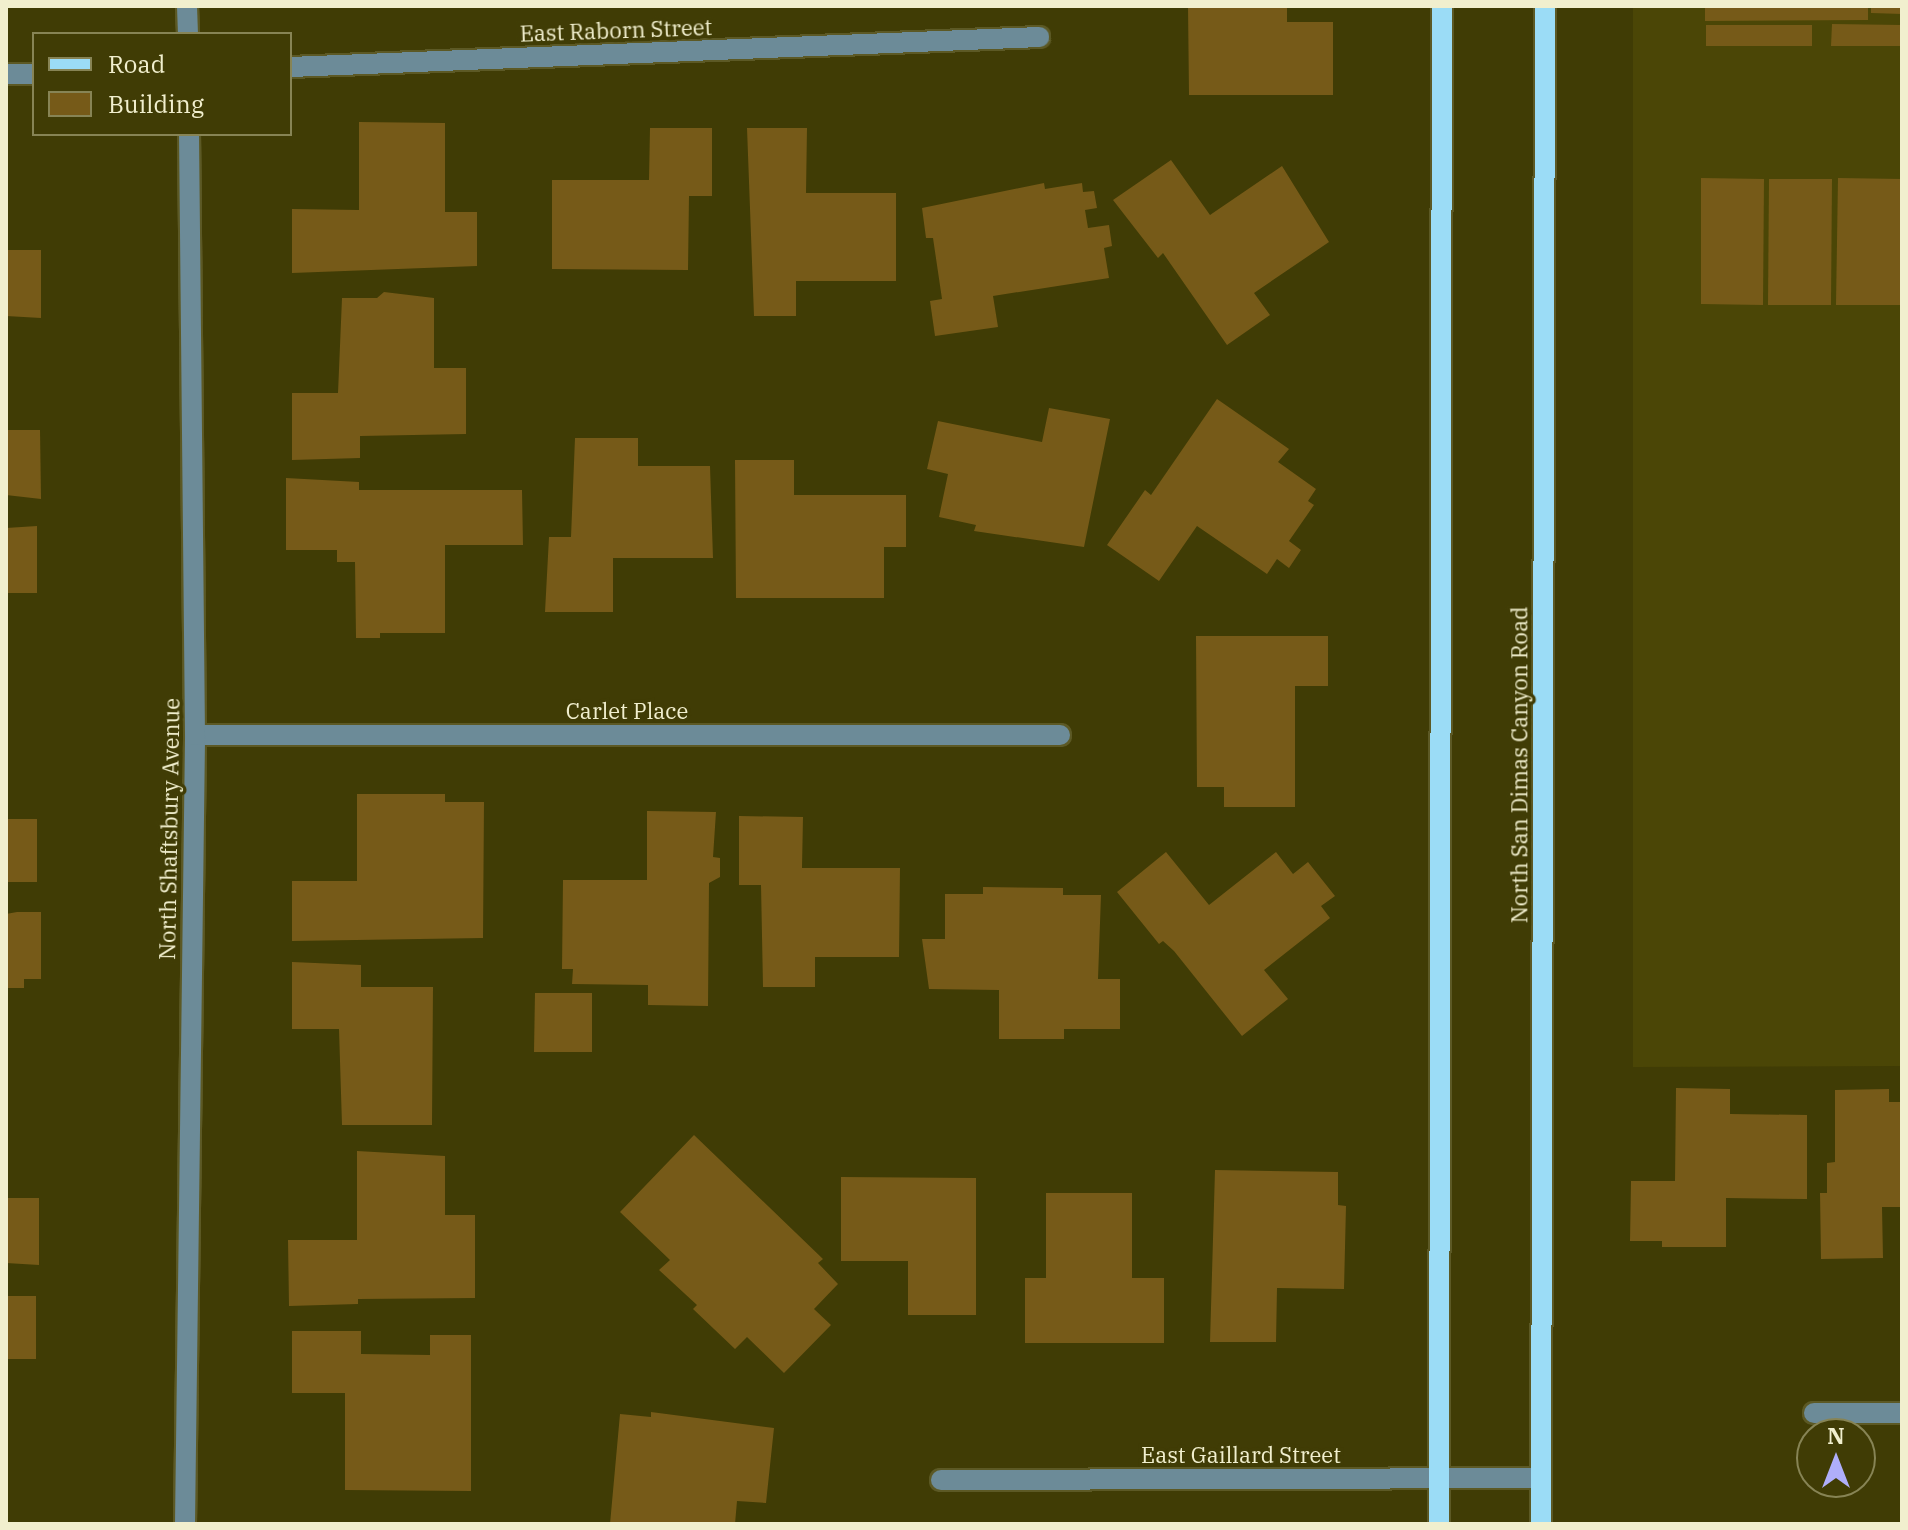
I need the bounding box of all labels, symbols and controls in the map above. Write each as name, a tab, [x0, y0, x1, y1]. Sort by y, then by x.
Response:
street label: East Raborn Street	[519, 13, 713, 47]
legend	[32, 32, 292, 136]
text: Road	[108, 48, 165, 80]
text: Building	[108, 88, 204, 120]
street label: North San Dimas Canyon Road	[1506, 607, 1532, 923]
street label: North Shaftsbury Avenue	[154, 698, 184, 960]
street label: Carlet Place	[566, 698, 688, 724]
north arrow	[1796, 1418, 1876, 1498]
text: N	[1827, 1421, 1845, 1450]
street label: East Gaillard Street	[1141, 1442, 1341, 1468]

